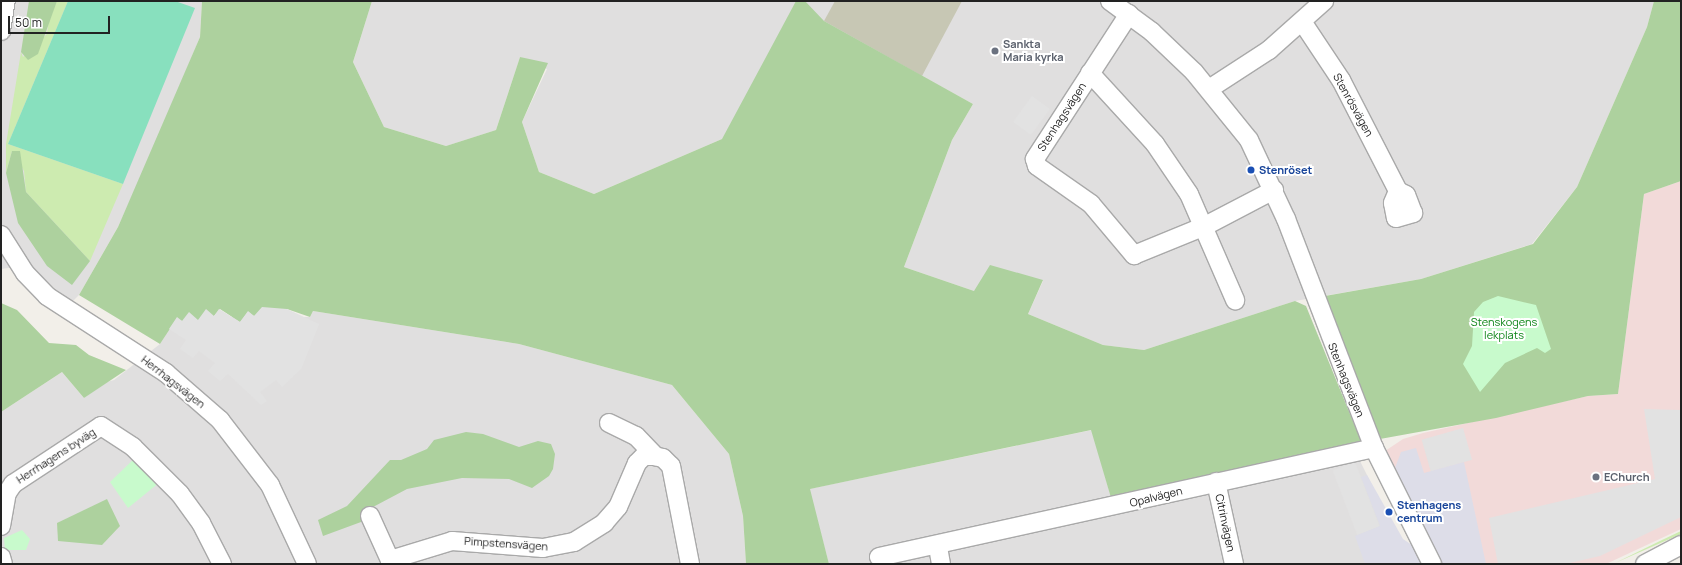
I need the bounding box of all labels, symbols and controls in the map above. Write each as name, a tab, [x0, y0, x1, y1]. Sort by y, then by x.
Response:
scale bar	[10, 8, 112, 34]
text: 50 m	[15, 14, 42, 31]
place label: Sankta Maria kyrka	[1003, 38, 1063, 64]
marker: Sankta Maria kyrka	[990, 46, 1000, 56]
street label: Stenrösvägen	[1330, 71, 1376, 139]
street label: Stenhagsvägen	[1035, 80, 1089, 154]
place label: Stenröset	[1259, 163, 1312, 177]
marker: Stenröset	[1246, 165, 1256, 175]
park label: Stenskogens lekplats	[1471, 316, 1537, 342]
street label: Stenhagsvägen	[1325, 341, 1367, 419]
street label: Herrhagsvägen	[138, 353, 208, 411]
street label: Herrhagens byväg	[14, 425, 98, 487]
place label: EChurch	[1604, 470, 1650, 484]
marker: EChurch	[1591, 472, 1601, 482]
street label: Opalvägen	[1128, 484, 1184, 510]
street label: Citrinvägen	[1212, 493, 1238, 553]
place label: Stenhagens centrum	[1397, 499, 1461, 525]
marker: Stenhagens centrum	[1384, 507, 1394, 517]
street label: Pimpstensvägen	[464, 534, 548, 554]

